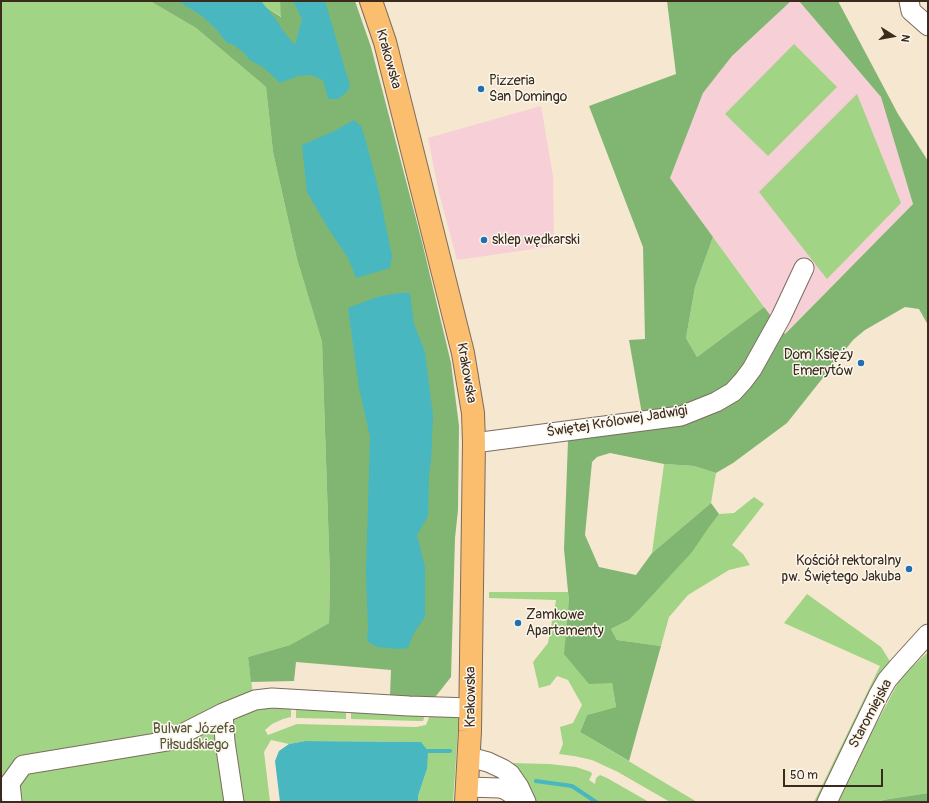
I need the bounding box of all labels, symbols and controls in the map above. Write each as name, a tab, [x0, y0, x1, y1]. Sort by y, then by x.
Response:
north arrow	[873, 16, 913, 56]
street label: Krakowska	[371, 27, 405, 91]
text: N	[898, 33, 912, 43]
place label: Pizzeria San Domingo	[489, 73, 567, 106]
marker: Pizzeria San Domingo	[476, 84, 486, 94]
place label: sklep wędkarski	[492, 232, 580, 248]
marker: sklep wędkarski	[479, 235, 489, 245]
street label: Krakowska	[452, 341, 480, 405]
place label: Dom Księży Emerytów	[784, 347, 853, 380]
marker: Dom Księży Emerytów	[856, 358, 866, 368]
street label: Świętej Królowej Jadwigi	[545, 403, 689, 441]
place label: Kościół rektoralny pw. Świętego Jakuba	[782, 553, 901, 586]
marker: Kościół rektoralny pw. Świętego Jakuba	[904, 564, 914, 574]
place label: Zamkowe Apartamenty	[526, 607, 604, 640]
marker: Zamkowe Apartamenty	[513, 618, 523, 628]
street label: Krakowska	[463, 666, 479, 728]
street label: Staromiejska	[846, 677, 896, 751]
park label: Bulwar Józefa Piłsudskiego	[153, 721, 235, 754]
scale bar	[785, 761, 885, 787]
text: 50 m	[790, 768, 818, 783]

